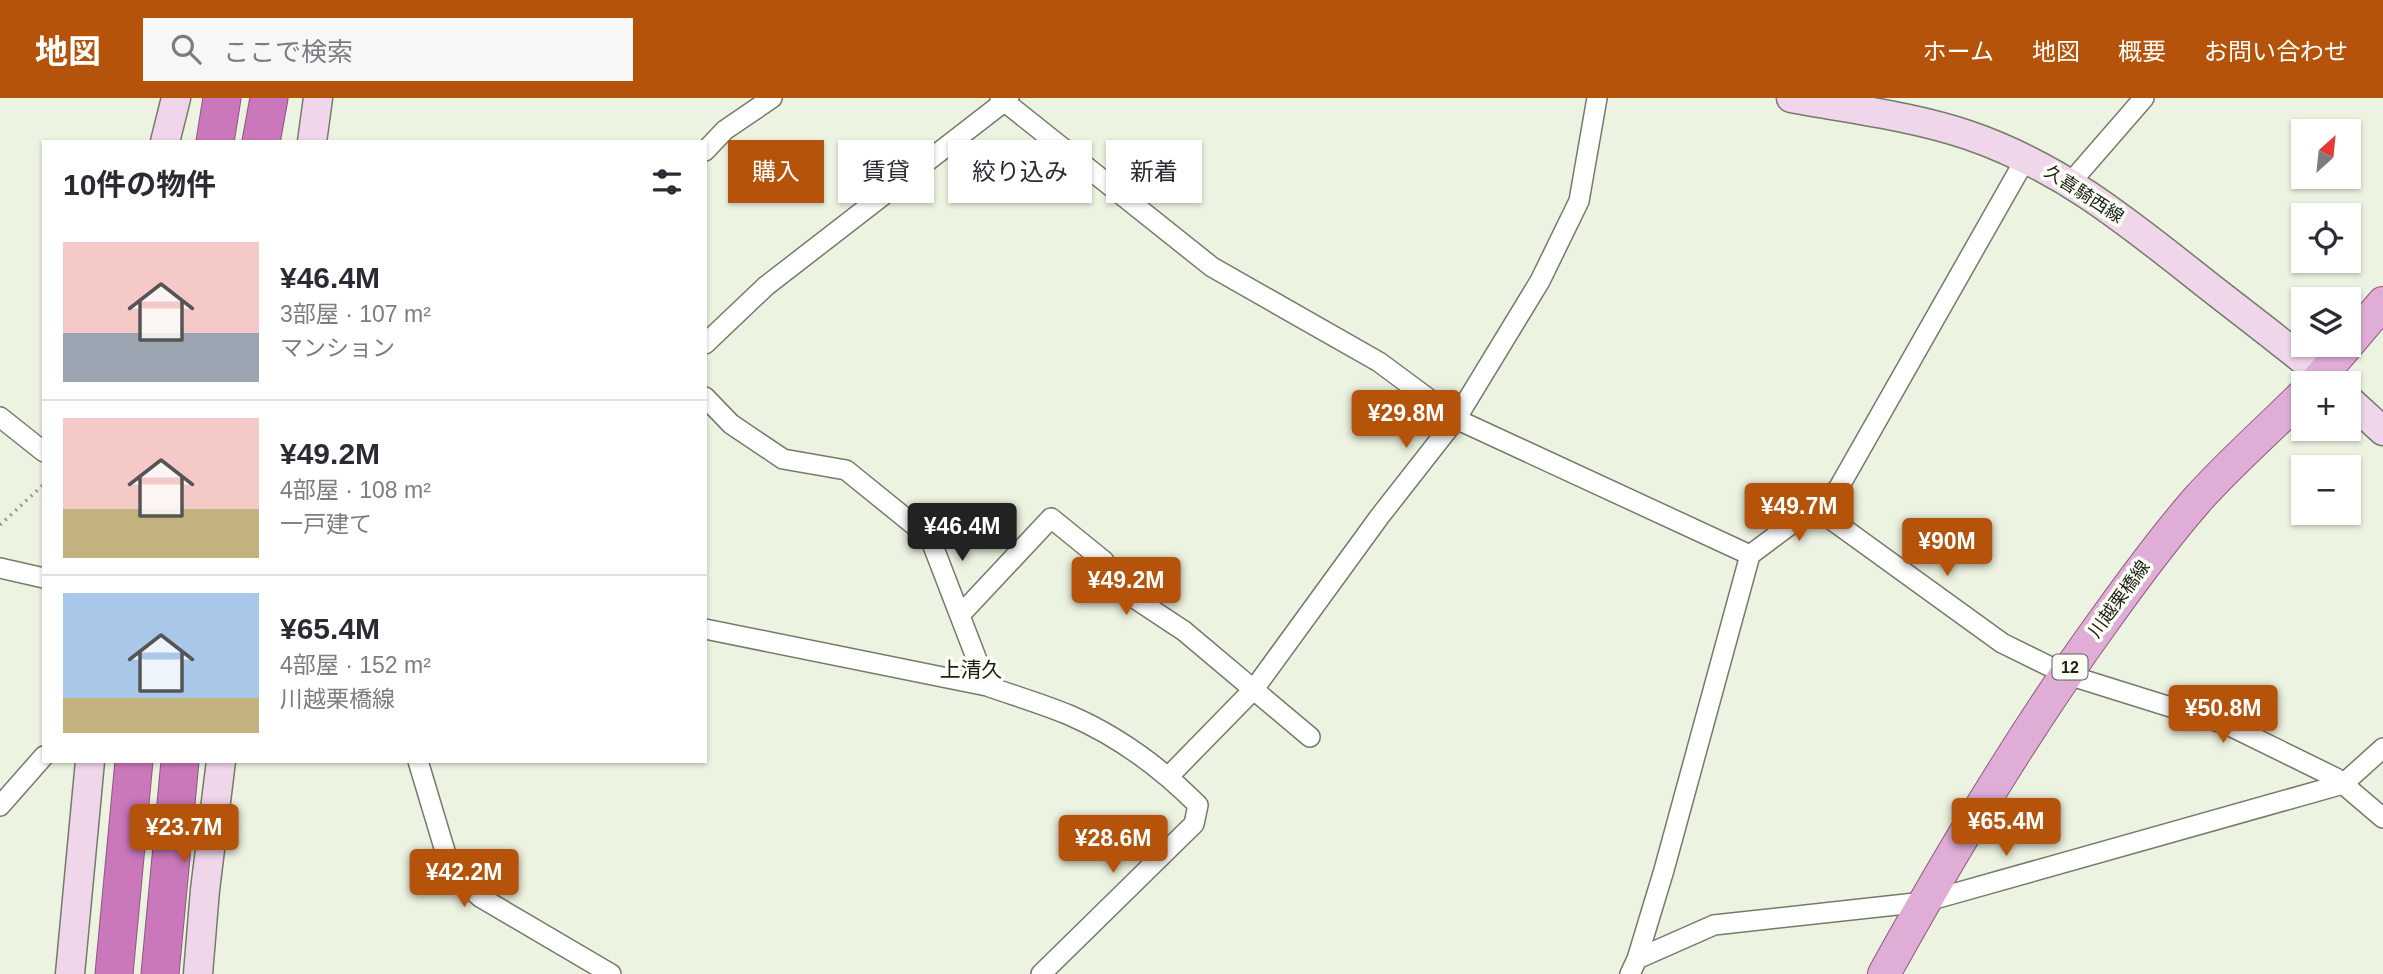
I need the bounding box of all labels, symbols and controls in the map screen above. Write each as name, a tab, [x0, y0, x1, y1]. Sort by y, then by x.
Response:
search box	[143, 18, 633, 81]
icon: search	[167, 30, 205, 68]
text: 地図	[35, 33, 101, 70]
text: ここで検索	[223, 37, 353, 67]
text: ホーム	[1923, 38, 1994, 65]
text: 地図	[2032, 38, 2080, 65]
text: 概要	[2118, 38, 2166, 65]
text: お問い合わせ	[2204, 38, 2348, 65]
north arrow	[2291, 119, 2361, 189]
map controls	[2291, 119, 2361, 525]
chip: 購入	[728, 140, 824, 203]
chip: 賃貸	[838, 140, 934, 203]
chip: 絞り込み	[948, 140, 1092, 203]
chip: 新着	[1106, 140, 1202, 203]
street label: 久喜騎西線	[2041, 161, 2127, 227]
icon: filters	[648, 163, 686, 201]
text: 10件の物件	[63, 168, 216, 201]
button: locate	[2291, 203, 2361, 273]
text: ¥46.4M	[280, 261, 380, 294]
icon: home	[119, 270, 203, 354]
button: layers	[2291, 287, 2361, 357]
text: 3部屋 · 107 m²	[280, 301, 431, 327]
text: マンション	[280, 335, 395, 361]
button: +	[2291, 371, 2361, 441]
pin: ¥29.8M	[1349, 390, 1463, 450]
text: ¥29.8M	[1368, 400, 1444, 426]
text: ¥49.2M	[280, 437, 380, 470]
icon: home	[119, 446, 203, 530]
button: −	[2291, 455, 2361, 525]
text: 4部屋 · 108 m²	[280, 477, 431, 503]
pin: ¥49.7M	[1742, 484, 1856, 543]
text: ¥49.7M	[1761, 493, 1837, 519]
pin: ¥46.4M	[905, 504, 1019, 563]
text: 一戸建て	[280, 511, 372, 537]
text: ¥46.4M	[924, 513, 1000, 539]
pin: ¥90M	[1906, 518, 1988, 578]
text: ¥90M	[1918, 528, 1976, 554]
street label: 川越栗橋線	[2084, 557, 2154, 641]
pin: ¥49.2M	[1069, 558, 1183, 617]
text: ¥49.2M	[1088, 567, 1164, 593]
text: ¥65.4M	[280, 612, 380, 645]
icon: home	[119, 621, 203, 705]
text: 4部屋 · 152 m²	[280, 652, 431, 678]
road number: 12	[2052, 654, 2088, 680]
district label: 上清久	[940, 658, 1003, 681]
text: 川越栗橋線	[280, 686, 395, 712]
pin: ¥50.8M	[2166, 686, 2280, 745]
text: ¥50.8M	[2185, 695, 2261, 721]
pin: ¥65.4M	[1949, 798, 2063, 858]
pin: ¥23.7M	[127, 804, 241, 864]
text: ¥65.4M	[1968, 808, 2044, 834]
text: ¥23.7M	[146, 814, 222, 840]
pin: ¥28.6M	[1056, 816, 1170, 875]
text: ¥28.6M	[1075, 825, 1151, 851]
pin: ¥42.2M	[407, 850, 521, 909]
text: ¥42.2M	[426, 859, 502, 885]

